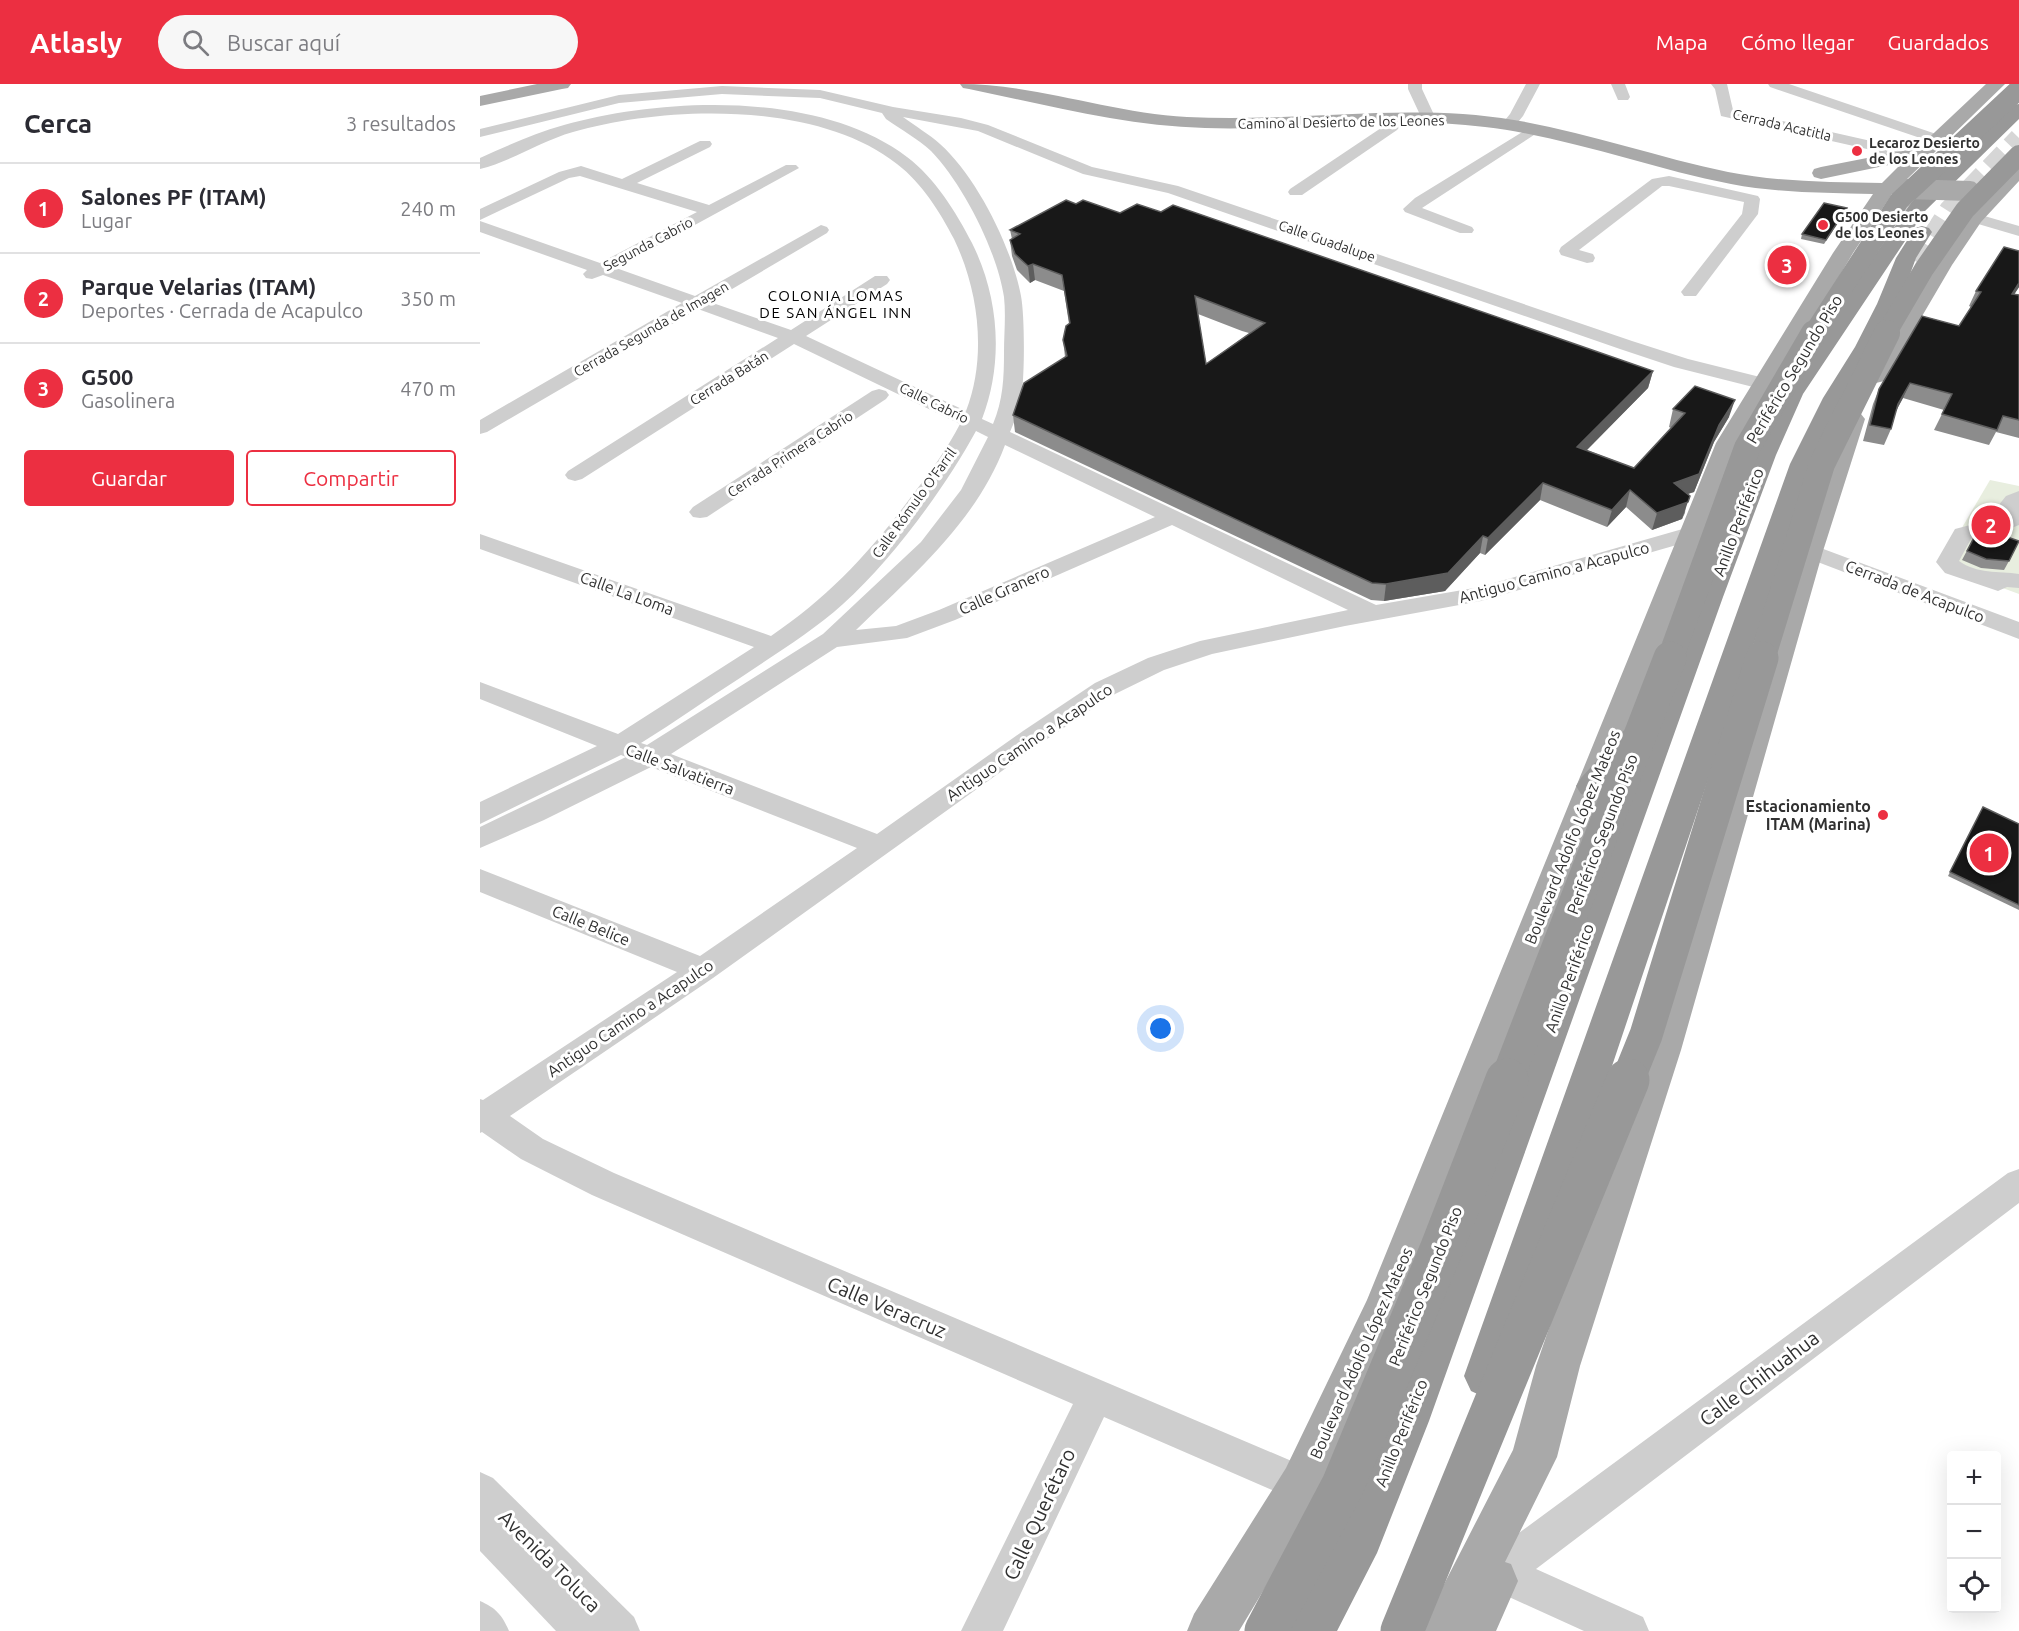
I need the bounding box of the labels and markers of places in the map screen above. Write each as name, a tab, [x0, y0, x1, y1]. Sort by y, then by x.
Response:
place label: Lecaroz Desierto de los Leones	[1869, 135, 1980, 167]
marker: Lecaroz Desierto de los Leones	[1850, 144, 1864, 158]
place label: G500 Desierto de los Leones	[1835, 209, 1929, 241]
marker: G500 Desierto de los Leones	[1816, 218, 1830, 232]
pin: 3	[1768, 242, 1806, 288]
pin: 2	[1972, 502, 2010, 548]
place label: Estacionamiento ITAM (Marina)	[1746, 797, 1871, 834]
marker: Estacionamiento ITAM (Marina)	[1876, 808, 1890, 822]
pin: 1	[1970, 830, 2008, 876]

